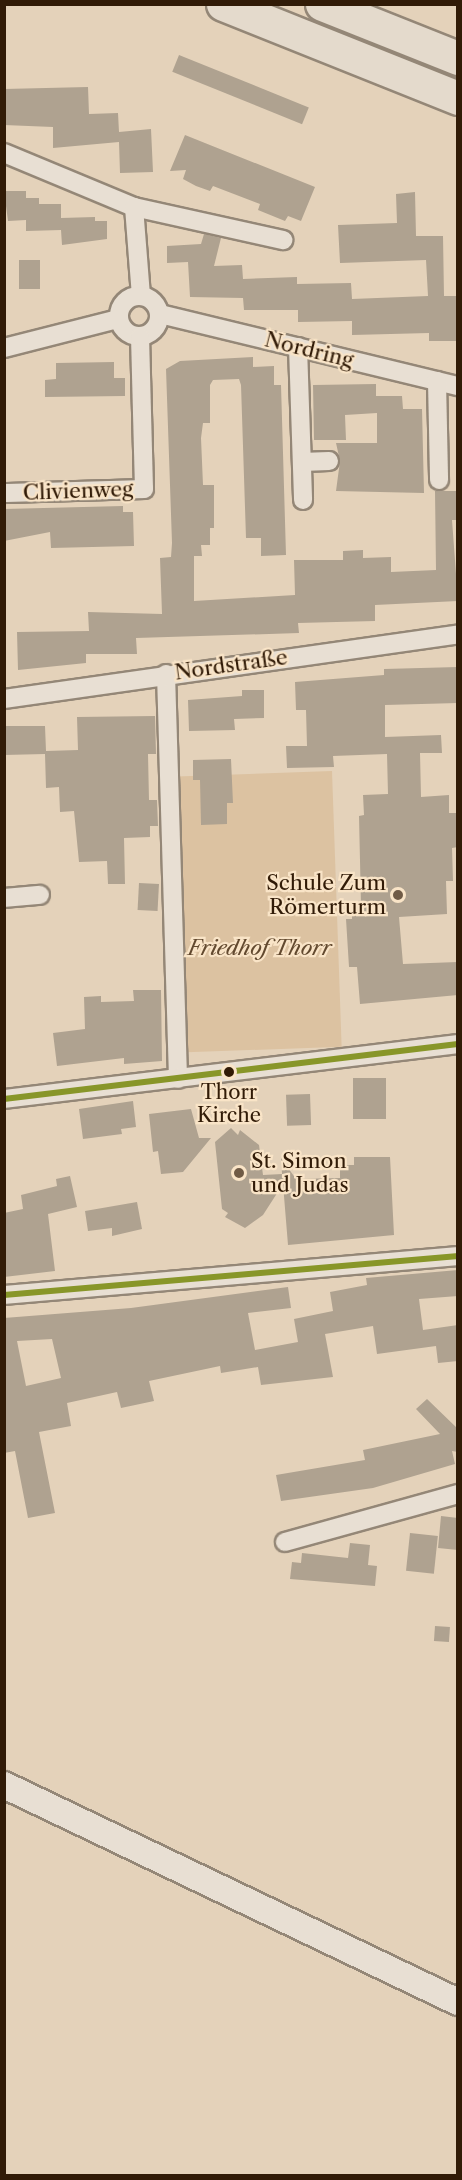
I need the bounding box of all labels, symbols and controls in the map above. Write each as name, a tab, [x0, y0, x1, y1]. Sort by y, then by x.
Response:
street label: Nordring	[262, 327, 356, 373]
street label: Clivienweg	[22, 476, 134, 506]
street label: Nordstraße	[173, 645, 289, 685]
place label: Schule Zum Römerturm	[266, 870, 386, 920]
marker: Schule Zum Römerturm	[391, 888, 405, 902]
park label: Friedhof Thorr	[188, 935, 332, 961]
marker: Thorr Kirche	[223, 1066, 235, 1078]
place label: Thorr Kirche	[197, 1081, 261, 1128]
place label: St. Simon und Judas	[251, 1148, 349, 1198]
marker: St. Simon und Judas	[232, 1166, 246, 1180]

